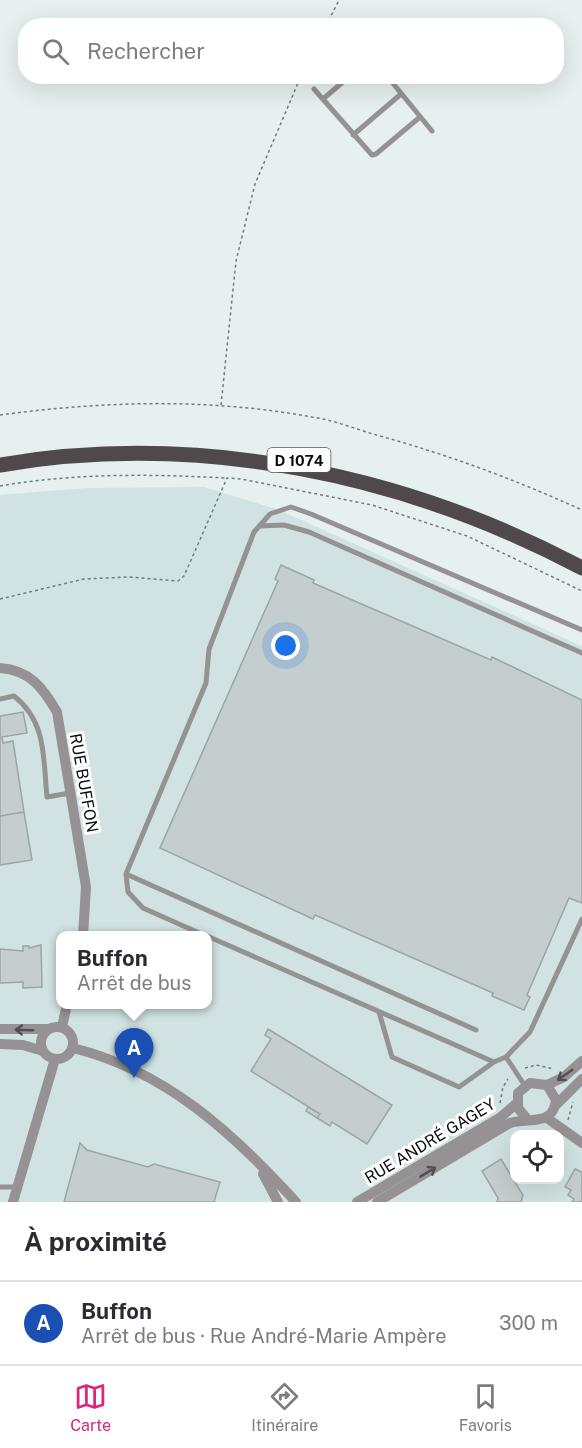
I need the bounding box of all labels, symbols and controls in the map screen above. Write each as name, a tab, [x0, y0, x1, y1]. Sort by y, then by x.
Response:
search box	[18, 18, 564, 84]
icon: search	[39, 35, 72, 68]
text: Rechercher	[87, 38, 205, 64]
road number: D 1074	[268, 448, 330, 472]
your location	[271, 631, 300, 660]
street label: RUE BUFFON	[66, 732, 102, 834]
popup	[56, 931, 212, 1009]
text: Buffon	[77, 945, 148, 971]
text: Arrêt de bus	[77, 971, 191, 995]
one-way arrow	[15, 1024, 35, 1035]
pin: A	[114, 1028, 154, 1078]
one-way arrow	[558, 1069, 574, 1081]
street label: RUE ANDRÉ GAGEY	[361, 1093, 499, 1188]
map controls	[510, 1130, 564, 1184]
button: locate	[510, 1130, 564, 1184]
one-way arrow	[419, 1166, 436, 1178]
text: À proximité	[24, 1226, 167, 1257]
text: Buffon	[81, 1298, 152, 1324]
text: A	[36, 1311, 51, 1335]
text: 300 m	[499, 1311, 558, 1335]
text: Arrêt de bus · Rue André-Marie Ampère	[81, 1324, 446, 1348]
tab: Carte	[70, 1380, 111, 1435]
tab: Itinéraire	[251, 1380, 318, 1435]
tab: Favoris	[459, 1380, 512, 1435]

